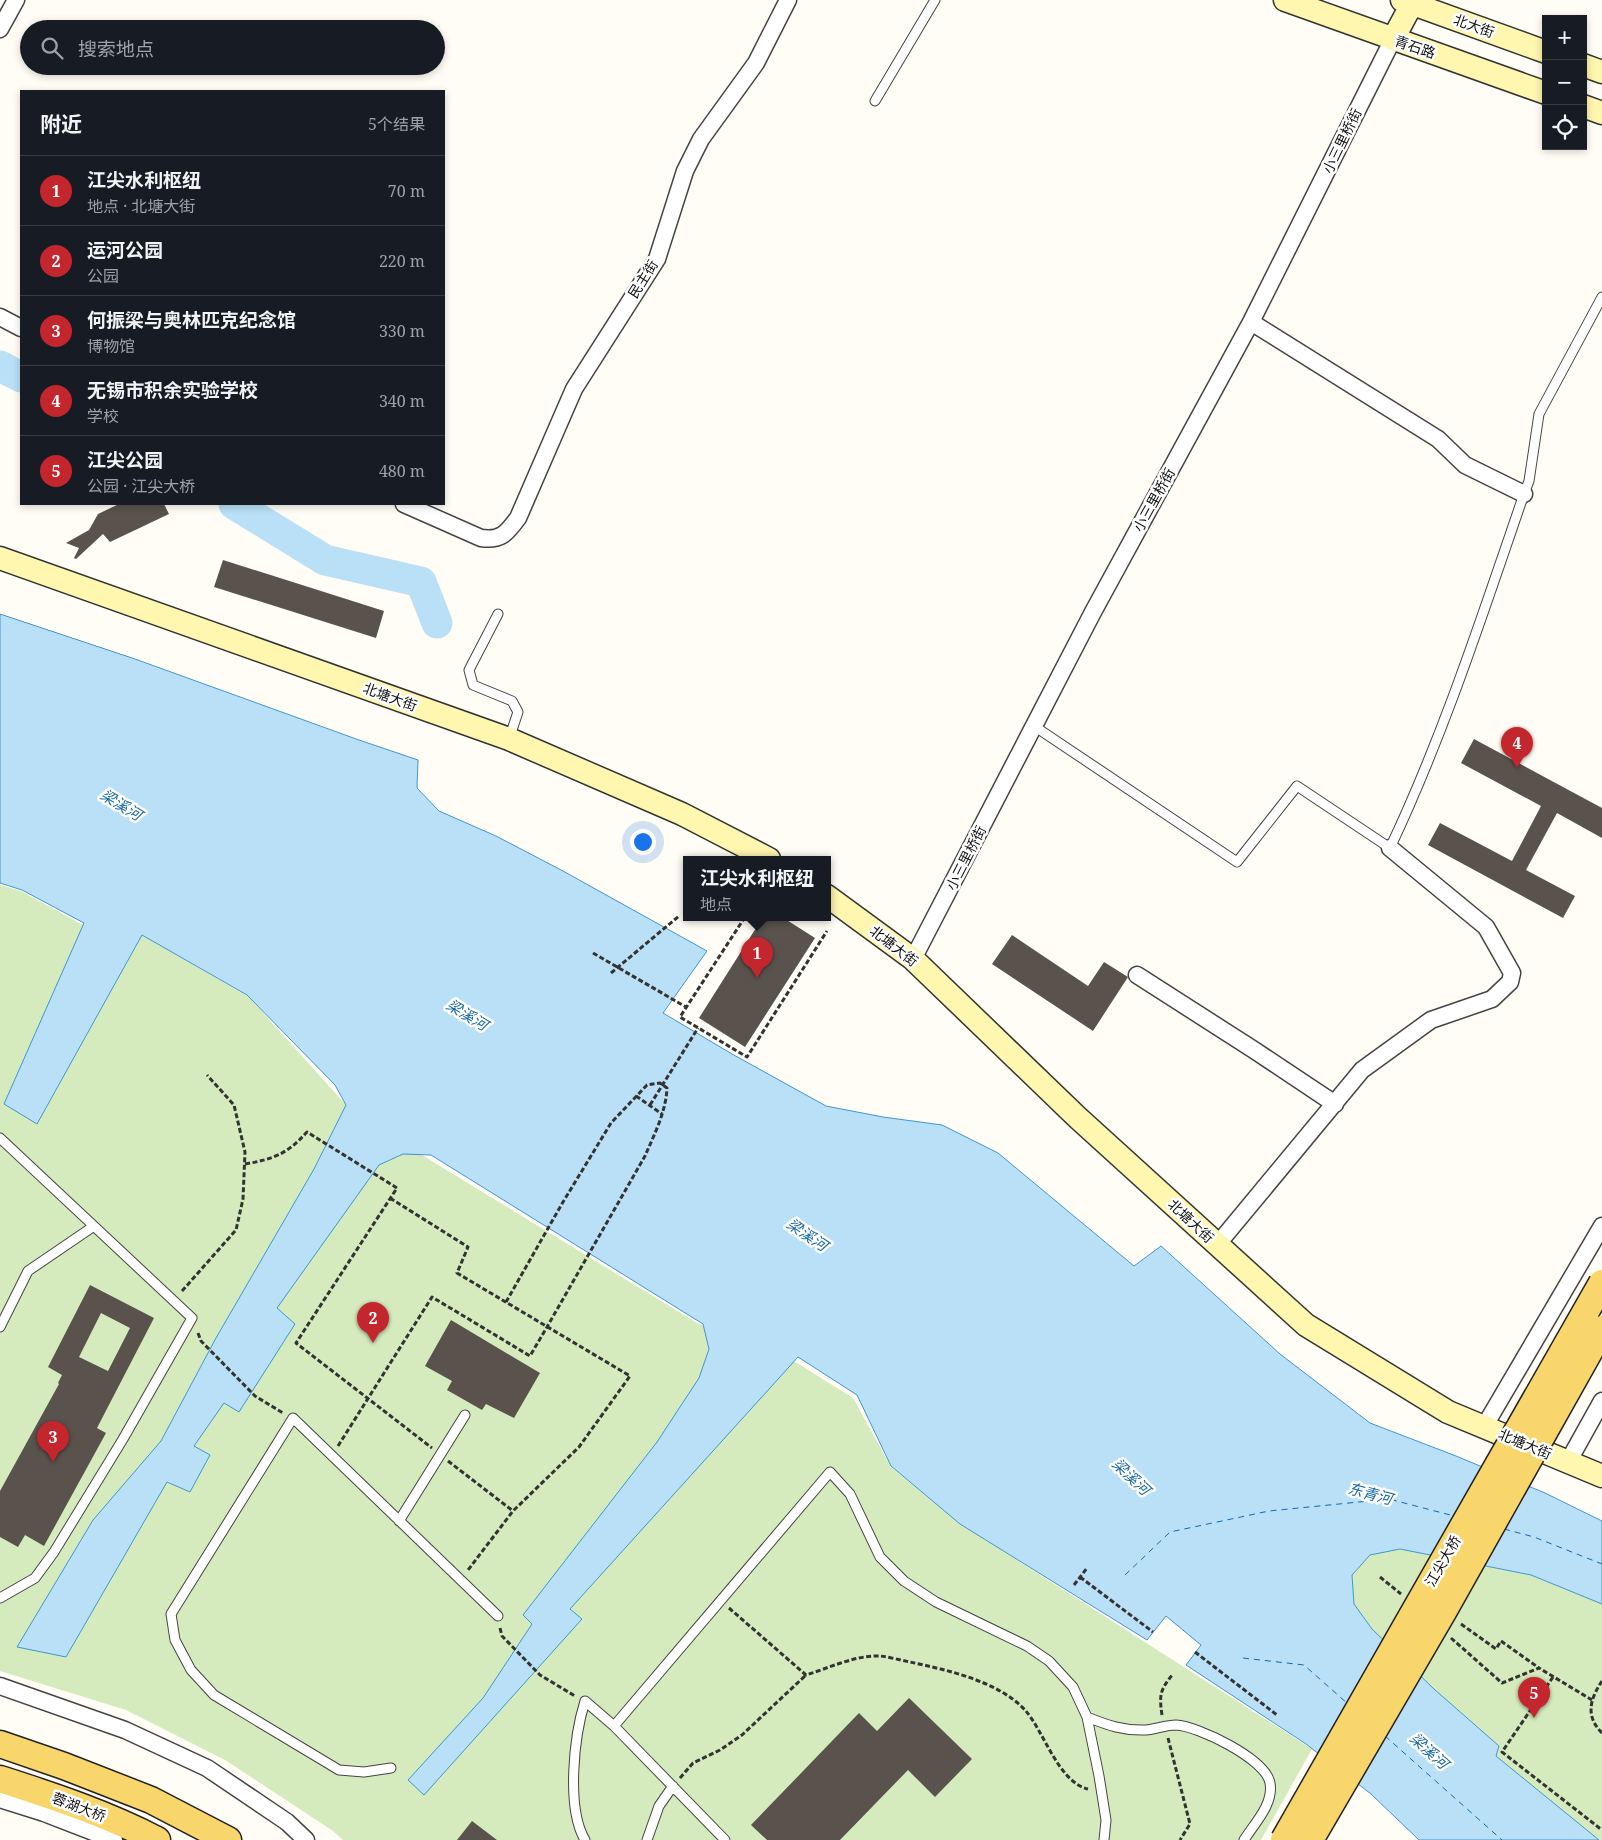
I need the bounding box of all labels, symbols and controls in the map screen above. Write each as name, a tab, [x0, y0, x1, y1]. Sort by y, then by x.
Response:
street label: 北大街	[1451, 9, 1497, 42]
map controls	[1542, 15, 1587, 150]
button: +	[1542, 15, 1587, 60]
search box	[20, 20, 445, 75]
street label: 青石路	[1392, 31, 1438, 62]
icon: search	[38, 34, 66, 62]
text: 搜索地点	[78, 36, 154, 62]
button: −	[1542, 60, 1587, 105]
street label: 小三里桥街	[1318, 105, 1365, 176]
button: locate	[1542, 105, 1587, 150]
text: 附近	[40, 110, 82, 138]
text: 5个结果	[368, 113, 425, 135]
text: 江尖水利枢纽	[87, 167, 201, 193]
text: 1	[51, 180, 61, 202]
text: 70 m	[388, 180, 425, 202]
text: 地点 · 北塘大街	[87, 195, 195, 217]
text: 运河公园	[87, 237, 163, 263]
text: 2	[51, 250, 61, 272]
text: 220 m	[379, 250, 425, 272]
street label: 民主街	[623, 256, 662, 302]
text: 公园	[87, 265, 119, 287]
text: 何振梁与奥林匹克纪念馆	[87, 307, 296, 333]
text: 3	[51, 320, 61, 342]
text: 330 m	[379, 320, 425, 342]
text: 博物馆	[87, 335, 135, 357]
text: 无锡市积余实验学校	[87, 377, 258, 403]
text: 4	[51, 390, 61, 412]
text: 340 m	[379, 390, 425, 412]
text: 学校	[87, 405, 119, 427]
text: 江尖公园	[87, 447, 163, 473]
text: 5	[51, 460, 61, 482]
text: 480 m	[379, 460, 425, 482]
street label: 小三里桥街	[1128, 465, 1179, 535]
text: 公园 · 江尖大桥	[87, 475, 195, 497]
street label: 北塘大街	[361, 678, 420, 715]
pin: 4	[1501, 727, 1533, 768]
water label: 梁溪河	[97, 784, 149, 826]
street label: 小三里桥街	[941, 822, 990, 893]
your location	[630, 829, 656, 855]
popup	[683, 856, 831, 921]
text: 江尖水利枢纽	[700, 865, 814, 891]
text: 地点	[700, 893, 732, 915]
street label: 北塘大街	[866, 921, 922, 970]
pin: 1	[741, 937, 773, 978]
water label: 梁溪河	[443, 994, 495, 1036]
street label: 北塘大街	[1164, 1195, 1218, 1247]
water label: 梁溪河	[783, 1213, 834, 1257]
pin: 2	[357, 1302, 389, 1343]
pin: 3	[37, 1421, 69, 1462]
street label: 北塘大街	[1496, 1424, 1555, 1463]
water label: 梁溪河	[1108, 1454, 1157, 1501]
water label: 东青河	[1346, 1478, 1397, 1509]
street label: 江尖大桥	[1420, 1532, 1465, 1590]
pin: 5	[1518, 1677, 1550, 1718]
water label: 梁溪河	[1406, 1728, 1455, 1775]
street label: 蓉湖大桥	[50, 1788, 109, 1825]

